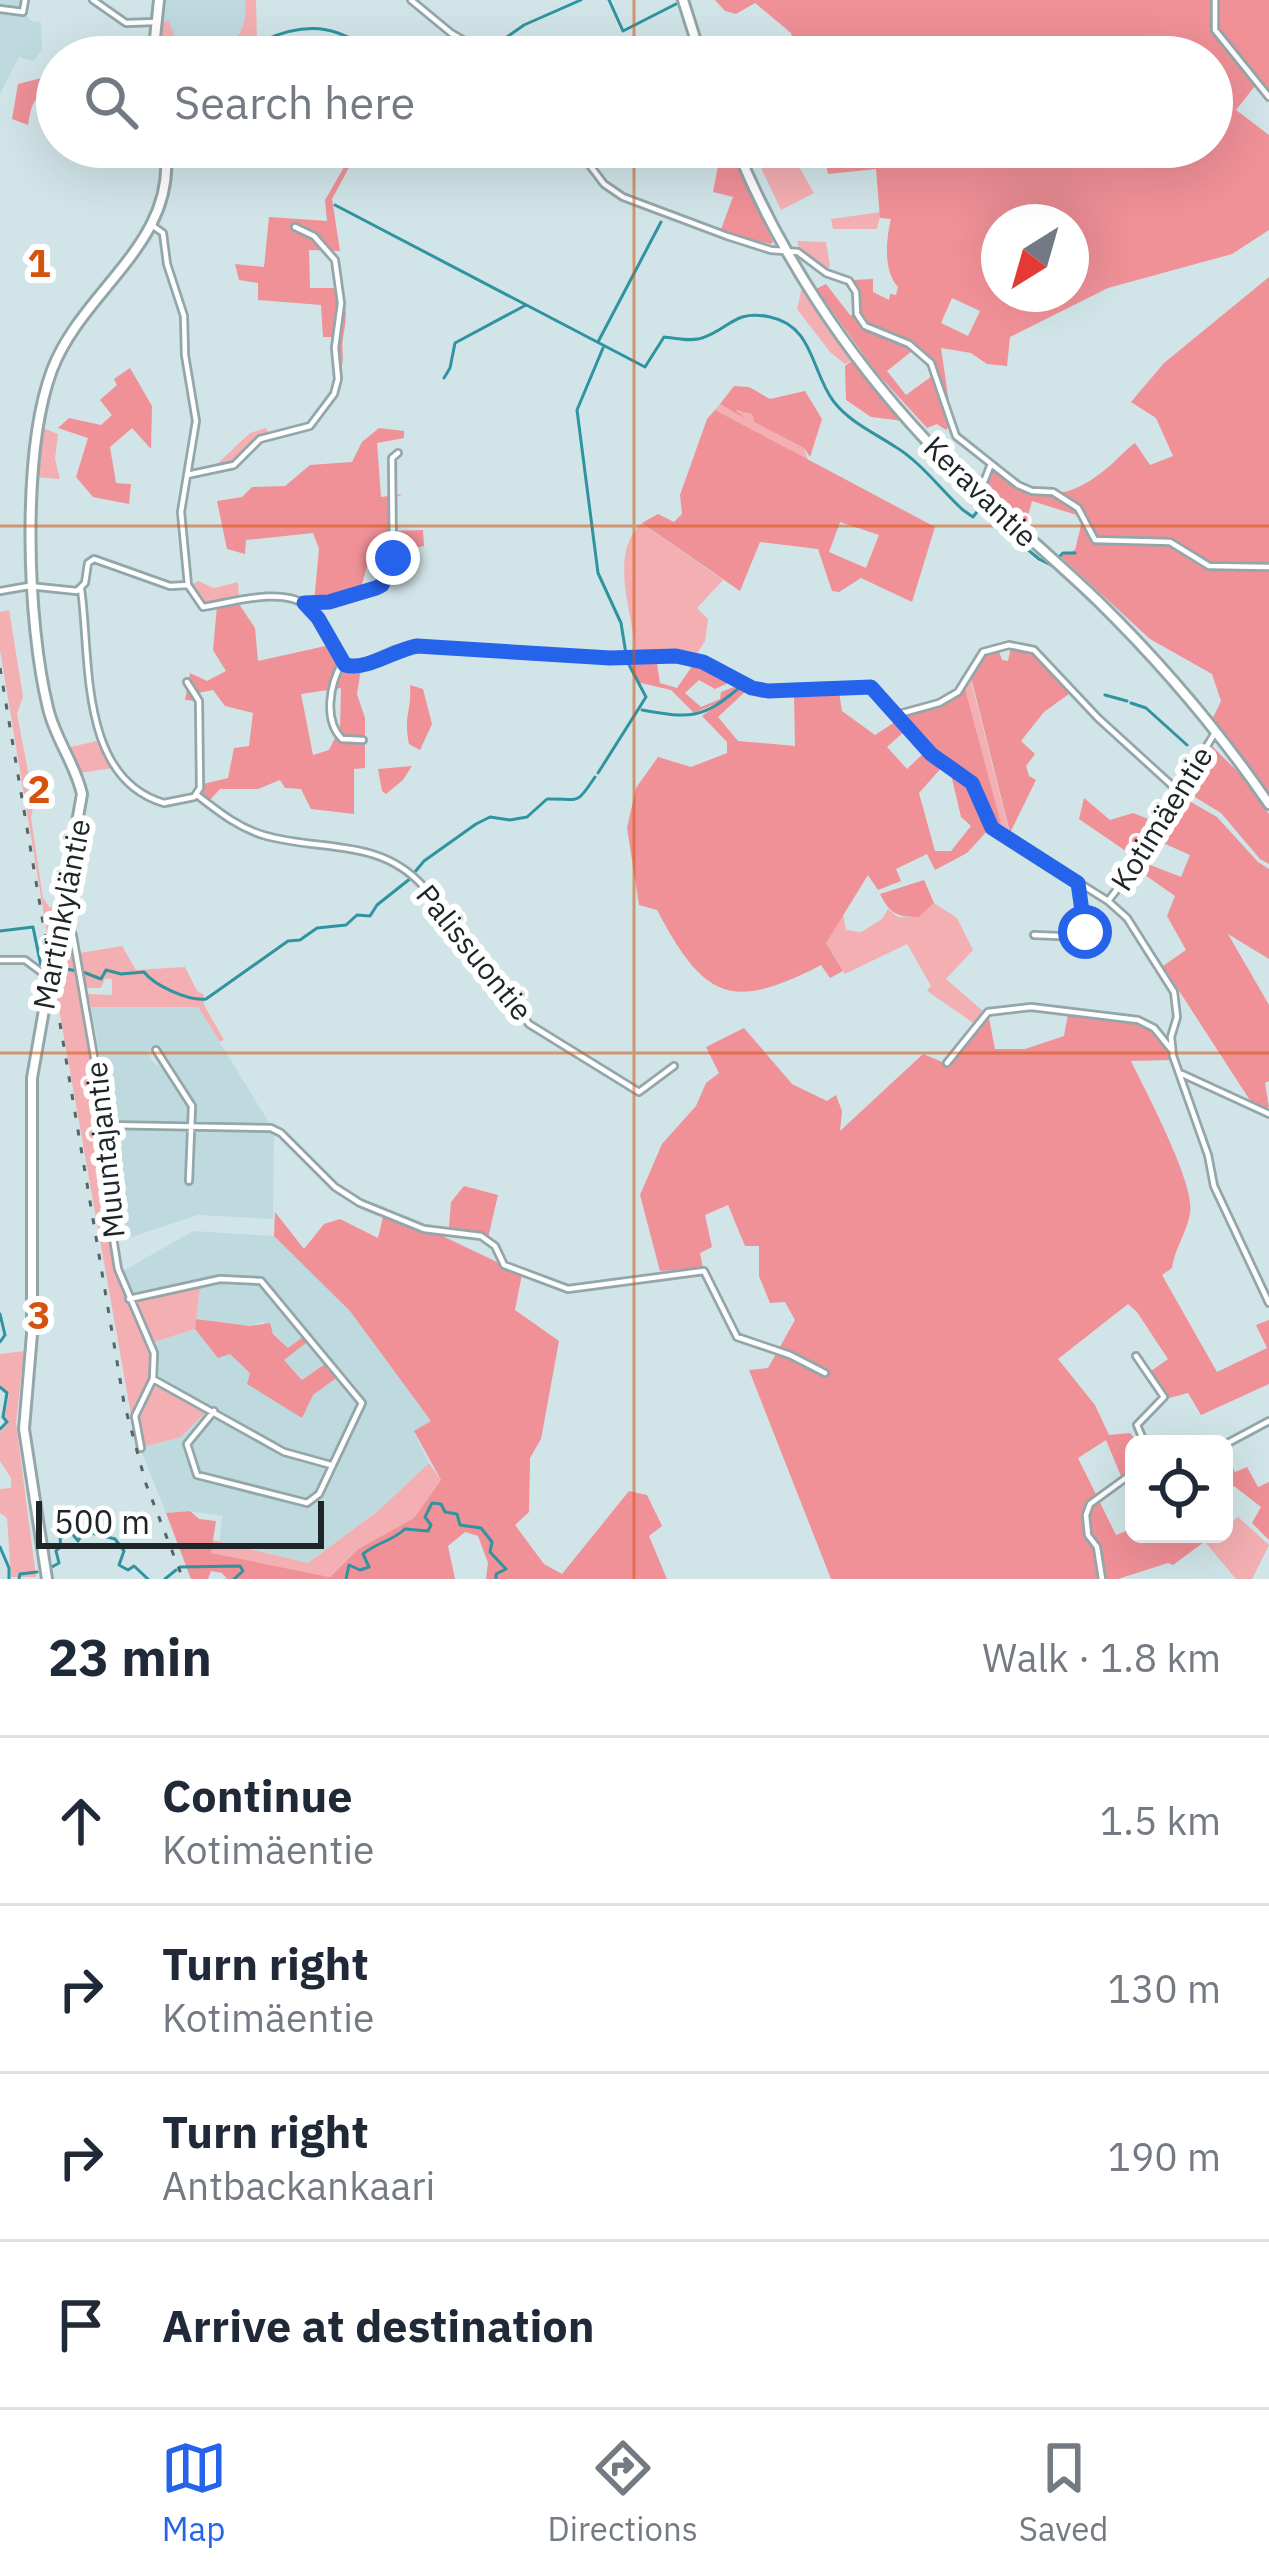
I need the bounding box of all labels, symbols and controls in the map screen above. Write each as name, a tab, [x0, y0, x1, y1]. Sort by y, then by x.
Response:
search box	[36, 36, 1233, 168]
icon: search	[78, 69, 144, 135]
text: Search here	[174, 73, 415, 131]
north arrow	[981, 204, 1089, 312]
text: 1	[27, 237, 51, 288]
street label: Keravantie	[916, 427, 1046, 555]
route end	[366, 531, 420, 585]
street label: Kotimäentie	[1101, 738, 1221, 898]
text: 2	[27, 763, 51, 814]
street label: Martinkyläntie	[23, 816, 99, 1012]
street label: Palissuontie	[408, 876, 542, 1028]
route start	[1058, 905, 1112, 959]
street label: Muuntajantie	[75, 1060, 133, 1240]
text: 3	[27, 1289, 51, 1340]
map controls	[1125, 1435, 1233, 1543]
button: locate	[1125, 1435, 1233, 1543]
scale bar	[36, 1495, 324, 1548]
text: 500 m	[54, 1500, 150, 1543]
text: 23 min	[48, 1624, 212, 1690]
text: Walk · 1.8 km	[982, 1632, 1221, 1683]
text: Continue	[162, 1766, 353, 1824]
icon: ahead	[48, 1788, 114, 1854]
text: 1.5 km	[1100, 1795, 1221, 1846]
text: Kotimäentie	[162, 1824, 374, 1875]
text: Turn right	[162, 1934, 369, 1992]
icon: right	[48, 1956, 114, 2022]
text: 130 m	[1108, 1963, 1221, 2014]
text: Kotimäentie	[162, 1992, 374, 2043]
text: Turn right	[162, 2102, 369, 2160]
icon: right	[48, 2124, 114, 2190]
text: 190 m	[1108, 2131, 1221, 2182]
text: Antbackankaari	[162, 2160, 435, 2211]
icon: arrive	[48, 2292, 114, 2358]
text: Arrive at destination	[162, 2296, 595, 2354]
tab: Map	[161, 2435, 227, 2550]
tab: Directions	[548, 2435, 698, 2550]
tab: Saved	[1019, 2435, 1108, 2550]

